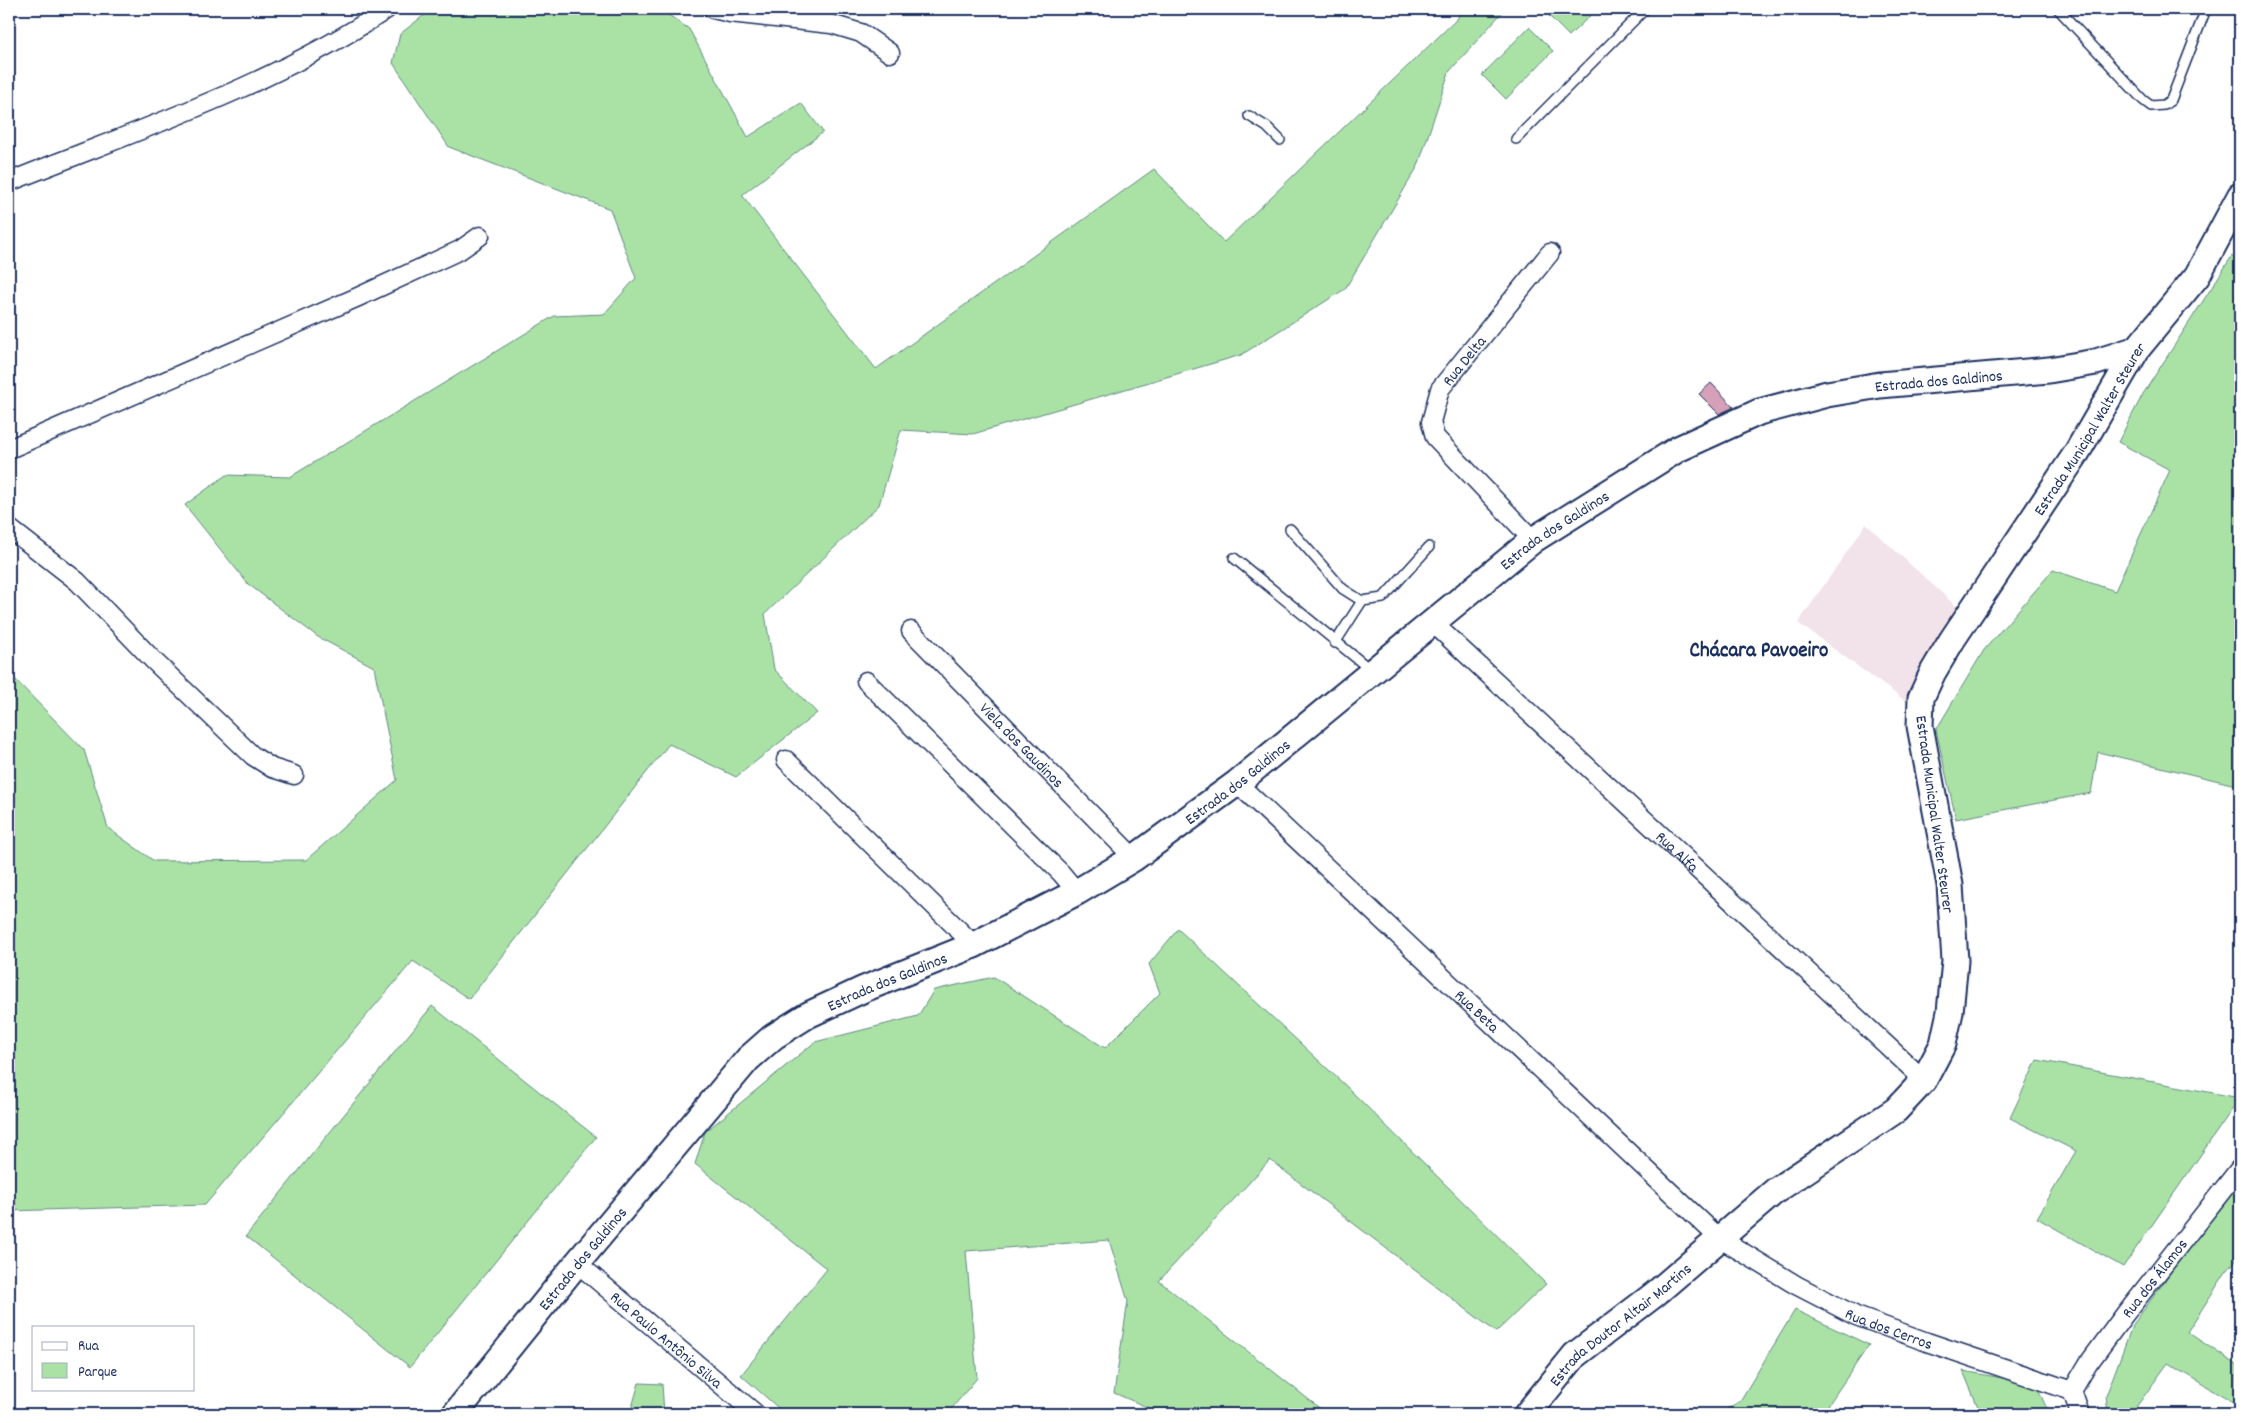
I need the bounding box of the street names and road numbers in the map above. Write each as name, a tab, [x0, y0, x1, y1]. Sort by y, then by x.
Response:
street label: Rua Delta	[1438, 331, 1493, 392]
street label: Estrada Municipal Walter Steurer	[2029, 338, 2152, 521]
street label: Estrada dos Galdinos	[1873, 365, 2004, 400]
street label: Estrada dos Galdinos	[1496, 486, 1615, 577]
street label: Viela dos Gaudinos	[973, 698, 1068, 794]
street label: Estrada Municipal Walter Steurer	[1908, 714, 1959, 915]
street label: Estrada dos Galdinos	[1181, 734, 1297, 831]
street label: Rua Alfa	[1650, 827, 1703, 879]
street label: Estrada dos Galdinos	[824, 948, 952, 1018]
street label: Rua Beta	[1448, 985, 1504, 1039]
street label: Estrada dos Galdinos	[534, 1203, 634, 1316]
street label: Rua dos Álamos	[2117, 1234, 2194, 1324]
street label: Estrada Doutor Altair Martins	[1545, 1258, 1698, 1392]
street label: Rua Paulo Antônio Silva	[604, 1287, 727, 1395]
street label: Rua dos Cerros	[1840, 1303, 1935, 1357]

